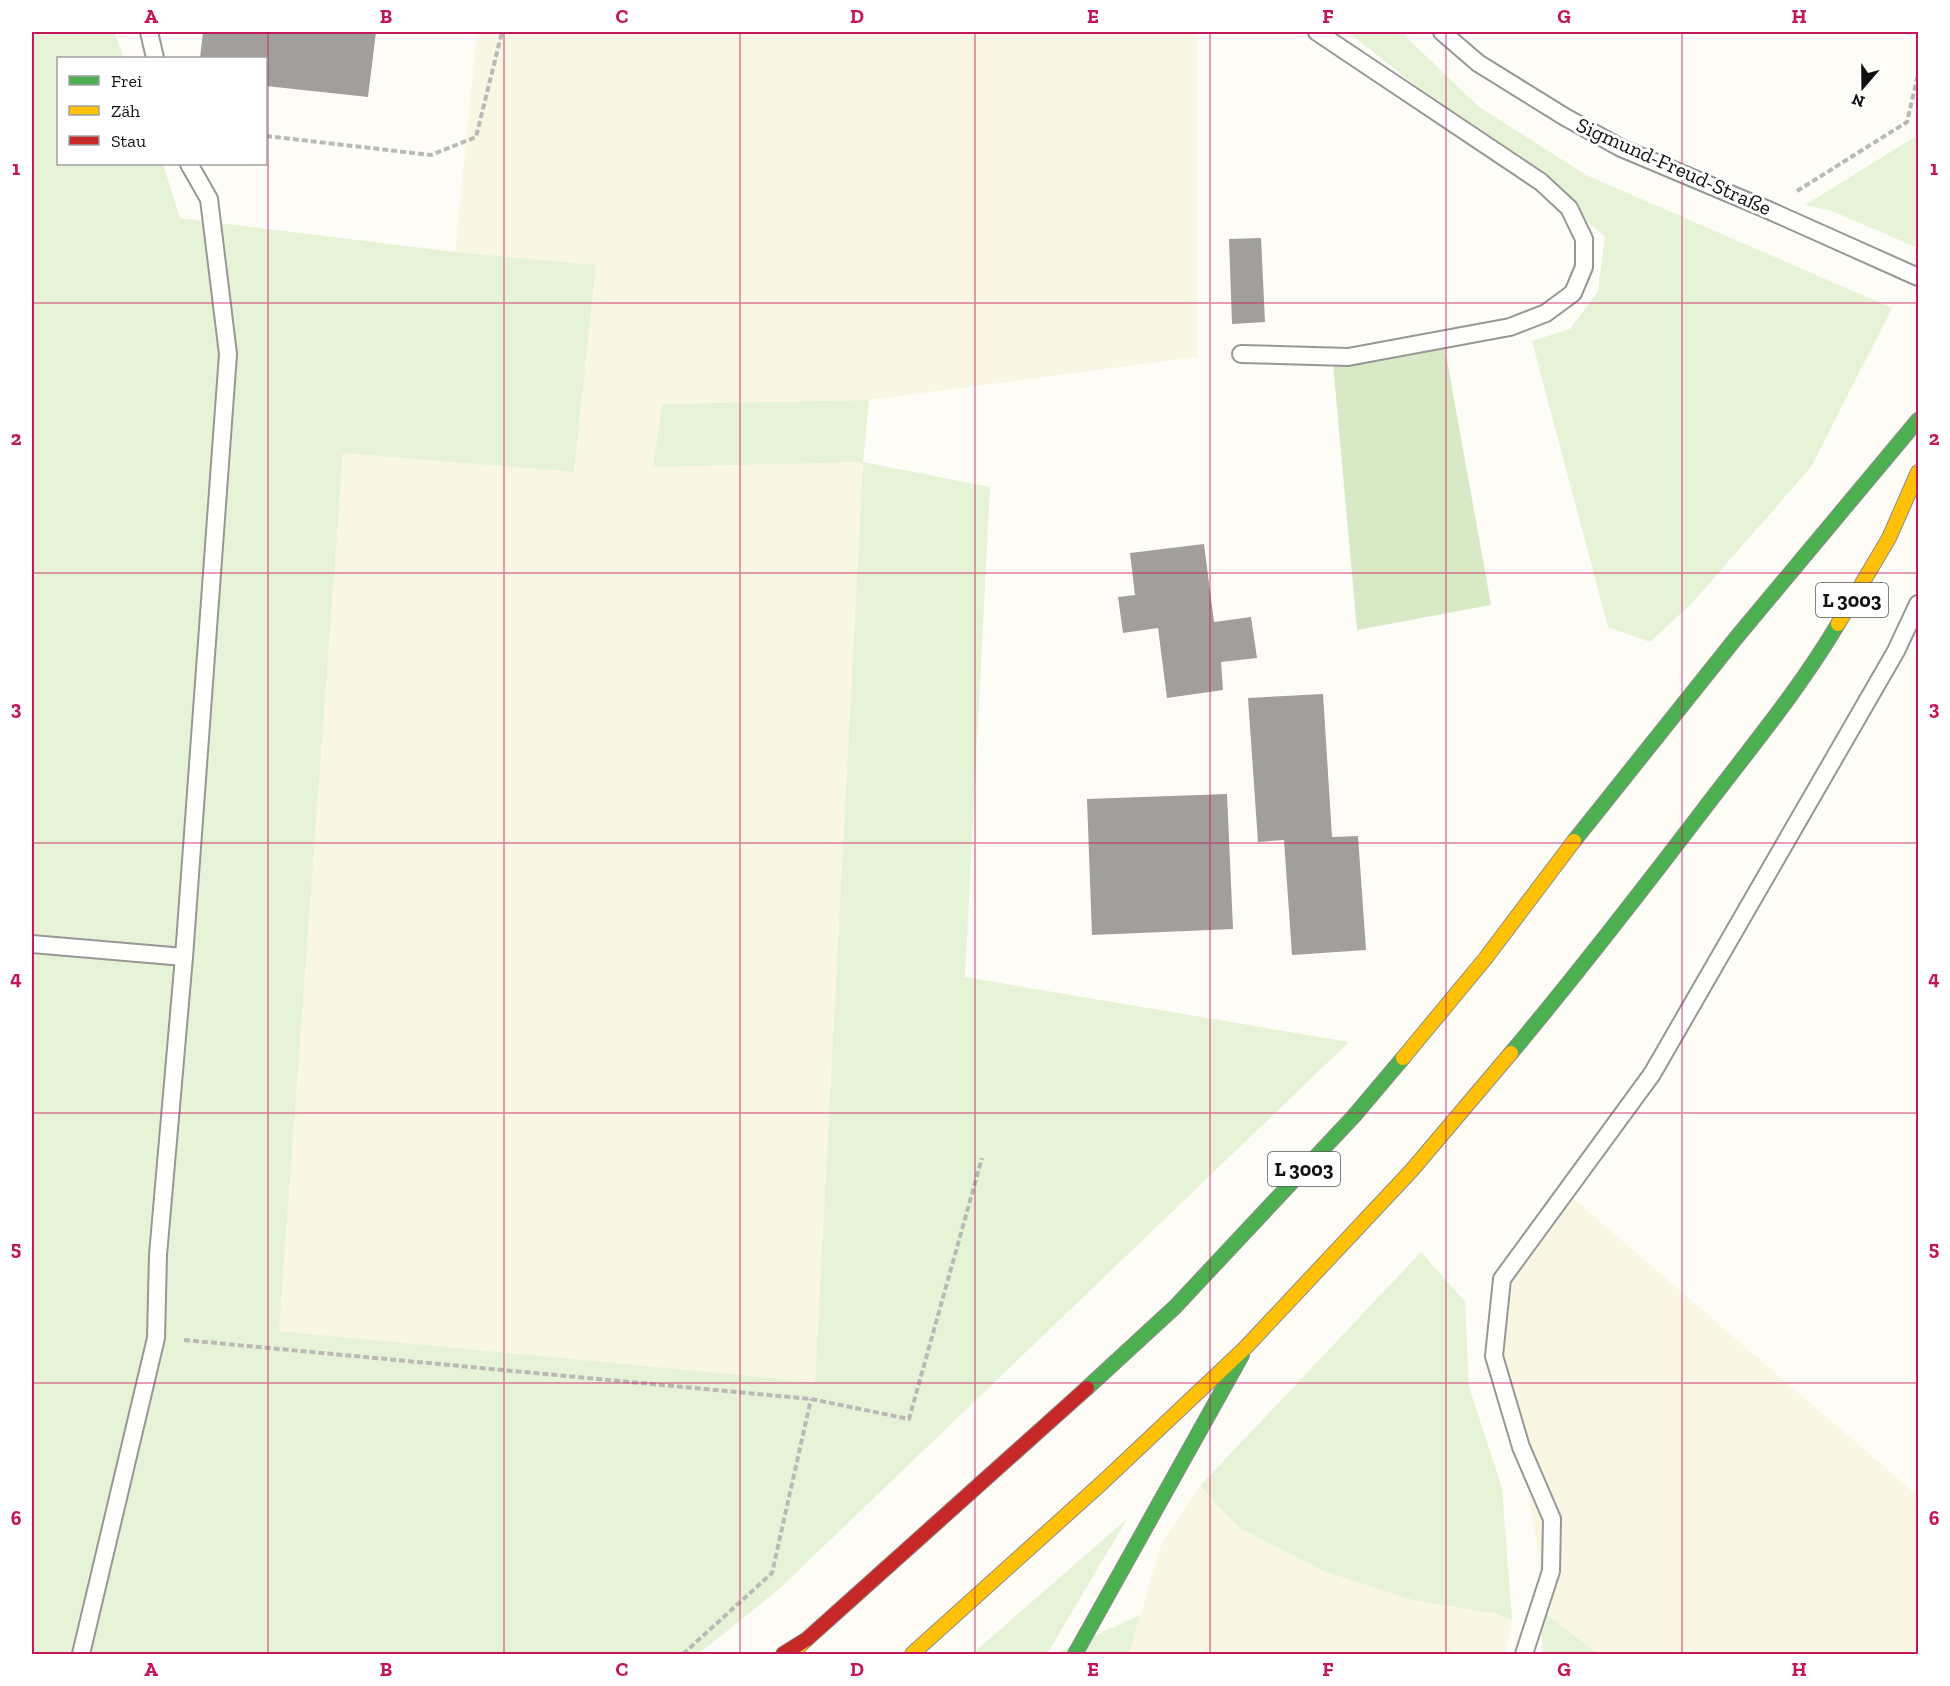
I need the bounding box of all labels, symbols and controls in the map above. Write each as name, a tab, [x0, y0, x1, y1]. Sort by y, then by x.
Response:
text: A	[144, 4, 158, 28]
text: B	[380, 4, 392, 28]
text: C	[616, 4, 629, 28]
text: D	[850, 4, 864, 28]
text: E	[1087, 4, 1099, 28]
text: F	[1322, 4, 1334, 28]
text: G	[1557, 4, 1571, 28]
text: H	[1791, 4, 1807, 28]
legend	[57, 57, 267, 165]
north arrow	[1833, 57, 1893, 117]
text: Frei	[111, 70, 142, 92]
text: N	[1849, 90, 1867, 112]
text: Zäh	[111, 100, 140, 122]
street label: Sigmund-Freud-Straße	[1573, 112, 1775, 220]
text: Stau	[111, 130, 146, 152]
text: 1	[12, 156, 20, 180]
text: 1	[1930, 156, 1938, 180]
text: 2	[11, 426, 22, 450]
text: 2	[1929, 426, 1940, 450]
road number: L 3003	[1816, 583, 1888, 617]
text: 3	[11, 696, 22, 720]
text: 3	[1929, 696, 1940, 720]
text: 4	[10, 966, 22, 990]
text: 4	[1928, 966, 1940, 990]
road number: L 3003	[1268, 1152, 1340, 1186]
text: 5	[11, 1236, 21, 1260]
text: 5	[1929, 1236, 1939, 1260]
text: 6	[11, 1506, 22, 1530]
text: 6	[1929, 1506, 1940, 1530]
text: A	[144, 1657, 158, 1681]
text: B	[380, 1657, 392, 1681]
text: C	[616, 1657, 629, 1681]
text: D	[850, 1657, 864, 1681]
text: E	[1087, 1657, 1099, 1681]
text: F	[1322, 1657, 1334, 1681]
text: G	[1557, 1657, 1571, 1681]
text: H	[1791, 1657, 1807, 1681]

